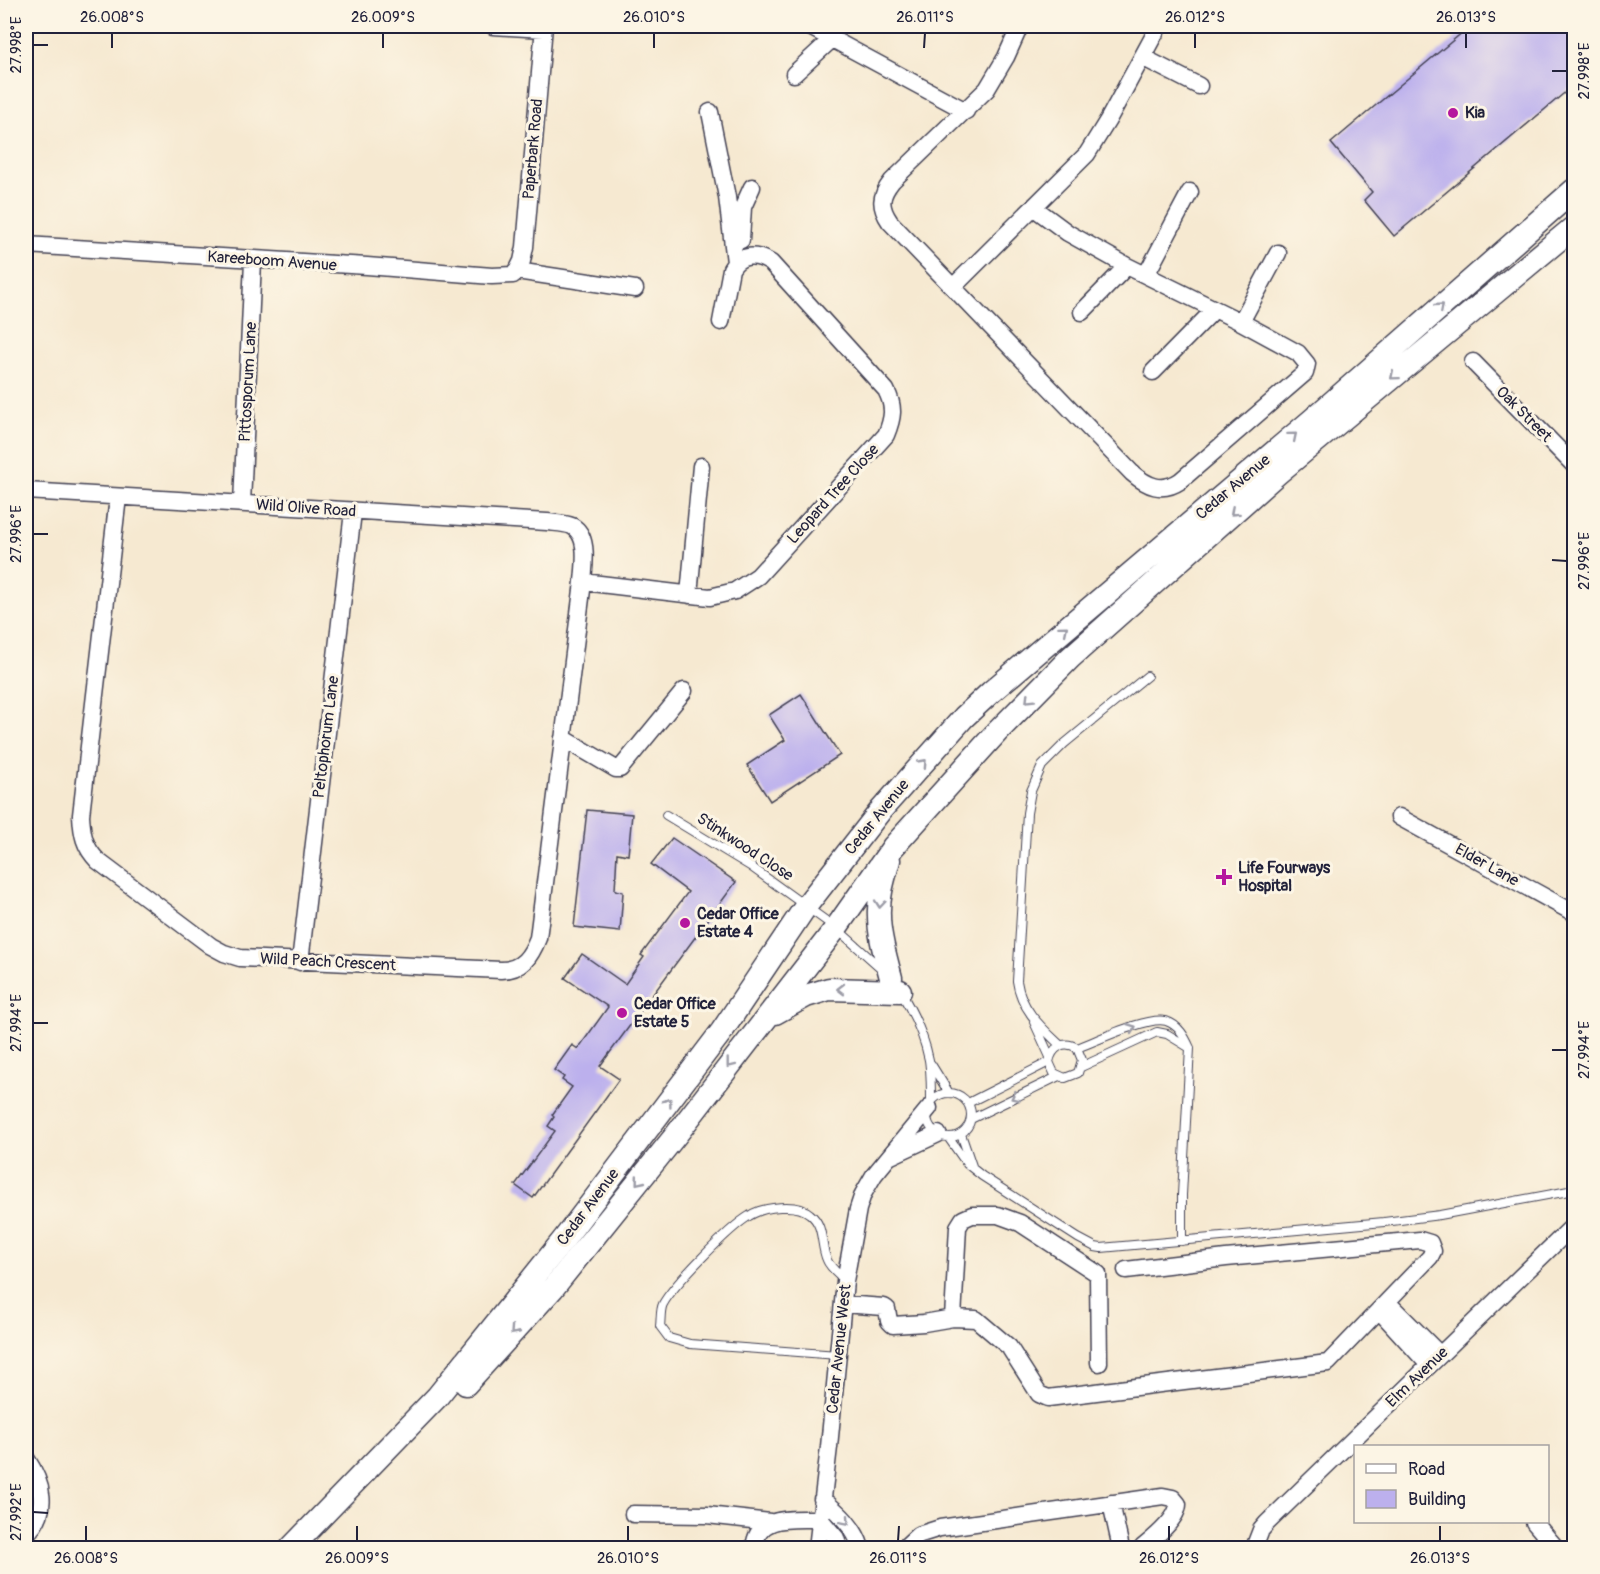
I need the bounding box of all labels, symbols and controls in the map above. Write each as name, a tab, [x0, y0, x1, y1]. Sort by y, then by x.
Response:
text: 26.008°S	[80, 8, 144, 27]
text: 26.009°S	[351, 8, 415, 27]
text: 26.010°S	[623, 8, 685, 27]
text: 26.011°S	[896, 8, 954, 27]
text: 26.012°S	[1165, 8, 1225, 27]
text: 26.013°S	[1436, 8, 1496, 27]
text: 27.998°E	[7, 16, 26, 74]
text: 27.998°E	[1575, 42, 1594, 100]
street label: Paperbark Road	[519, 98, 547, 200]
place label: Kia	[1465, 103, 1485, 123]
marker: Kia	[1446, 106, 1460, 120]
street label: Kareeboom Avenue	[207, 247, 337, 276]
one-way arrow	[1433, 303, 1444, 314]
street label: Pittosporum Lane	[235, 321, 261, 443]
one-way arrow	[1390, 369, 1401, 380]
street label: Oak Street	[1492, 382, 1557, 447]
one-way arrow	[1286, 432, 1297, 443]
street label: Leopard Tree Close	[783, 440, 883, 548]
street label: Cedar Avenue	[1192, 450, 1275, 524]
street label: Wild Olive Road	[255, 495, 357, 521]
text: 27.996°E	[7, 505, 26, 563]
one-way arrow	[1231, 505, 1241, 516]
text: 27.996°E	[1575, 532, 1594, 590]
one-way arrow	[1057, 626, 1068, 637]
street label: Peltophorum Lane	[309, 674, 343, 799]
one-way arrow	[1025, 692, 1036, 703]
one-way arrow	[916, 760, 927, 770]
street label: Cedar Avenue	[840, 775, 914, 859]
street label: Stinkwood Close	[693, 808, 797, 886]
street label: Elder Lane	[1451, 839, 1523, 891]
place label: Life Fourways Hospital	[1238, 858, 1331, 896]
marker: Life Fourways Hospital	[1215, 868, 1233, 886]
one-way arrow	[874, 899, 887, 908]
place label: Cedar Office Estate 4	[697, 904, 780, 942]
marker: Cedar Office Estate 4	[678, 916, 692, 930]
street label: Wild Peach Crescent	[259, 948, 397, 976]
one-way arrow	[837, 982, 846, 995]
text: 27.994°E	[7, 994, 26, 1052]
place label: Cedar Office Estate 5	[634, 994, 717, 1032]
marker: Cedar Office Estate 5	[615, 1006, 629, 1020]
text: 27.994°E	[1575, 1021, 1594, 1079]
one-way arrow	[1126, 1022, 1136, 1035]
one-way arrow	[727, 1057, 738, 1068]
one-way arrow	[1010, 1090, 1021, 1102]
one-way arrow	[660, 1098, 671, 1109]
street label: Cedar Avenue	[553, 1164, 624, 1250]
one-way arrow	[636, 1174, 647, 1185]
street label: Cedar Avenue West	[822, 1283, 856, 1415]
one-way arrow	[510, 1325, 521, 1335]
street label: Elm Avenue	[1382, 1342, 1452, 1412]
legend	[1354, 1445, 1549, 1523]
text: Road	[1408, 1458, 1445, 1481]
text: 27.992°E	[7, 1483, 26, 1541]
text: Building	[1408, 1488, 1466, 1511]
one-way arrow	[838, 1514, 849, 1525]
text: 26.008°S	[54, 1549, 118, 1568]
text: 26.009°S	[325, 1549, 389, 1568]
text: 26.010°S	[597, 1549, 659, 1568]
text: 26.011°S	[869, 1549, 927, 1568]
text: 26.012°S	[1139, 1549, 1199, 1568]
text: 26.013°S	[1410, 1549, 1470, 1568]

